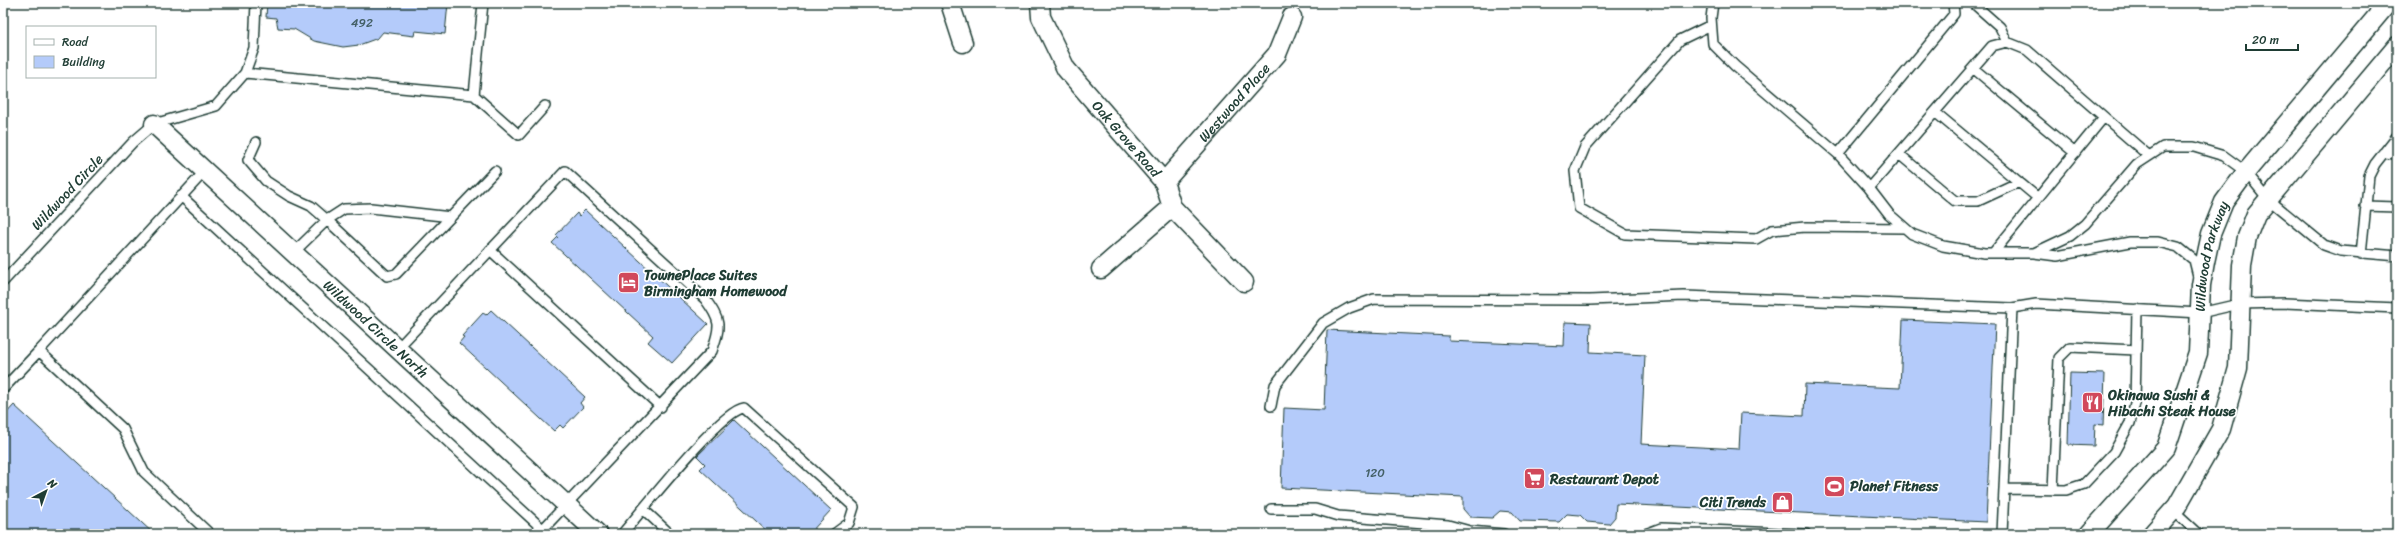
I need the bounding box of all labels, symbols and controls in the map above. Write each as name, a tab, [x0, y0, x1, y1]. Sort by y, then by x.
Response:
house number: 492	[351, 12, 373, 34]
legend	[26, 26, 156, 78]
scale bar	[2246, 26, 2298, 52]
text: 20 m	[2252, 29, 2279, 51]
text: Road	[62, 31, 89, 53]
text: Building	[62, 51, 105, 73]
street label: Westwood Place	[1192, 57, 1277, 148]
street label: Oak Grove Road	[1085, 95, 1168, 185]
street label: Wildwood Circle	[25, 148, 110, 236]
street label: Wildwood Parkway	[2188, 196, 2237, 312]
place label: TownePlace Suites Birmingham Homewood	[644, 263, 788, 304]
hotel icon: TownePlace Suites Birmingham Homewood	[615, 270, 641, 296]
street label: Wildwood Circle North	[317, 274, 434, 385]
place label: Okinawa Sushi & Hibachi Steak House	[2107, 383, 2237, 424]
restaurant icon: Okinawa Sushi & Hibachi Steak House	[2079, 390, 2105, 416]
house number: 120	[1365, 462, 1385, 484]
supermarket icon: Restaurant Depot	[1521, 466, 1547, 492]
place label: Restaurant Depot	[1549, 467, 1660, 492]
north arrow	[26, 471, 66, 511]
sports icon: Planet Fitness	[1822, 473, 1848, 499]
text: N	[42, 474, 62, 494]
place label: Planet Fitness	[1850, 474, 1939, 499]
shop icon: Citi Trends	[1769, 489, 1795, 515]
place label: Citi Trends	[1699, 490, 1767, 515]

